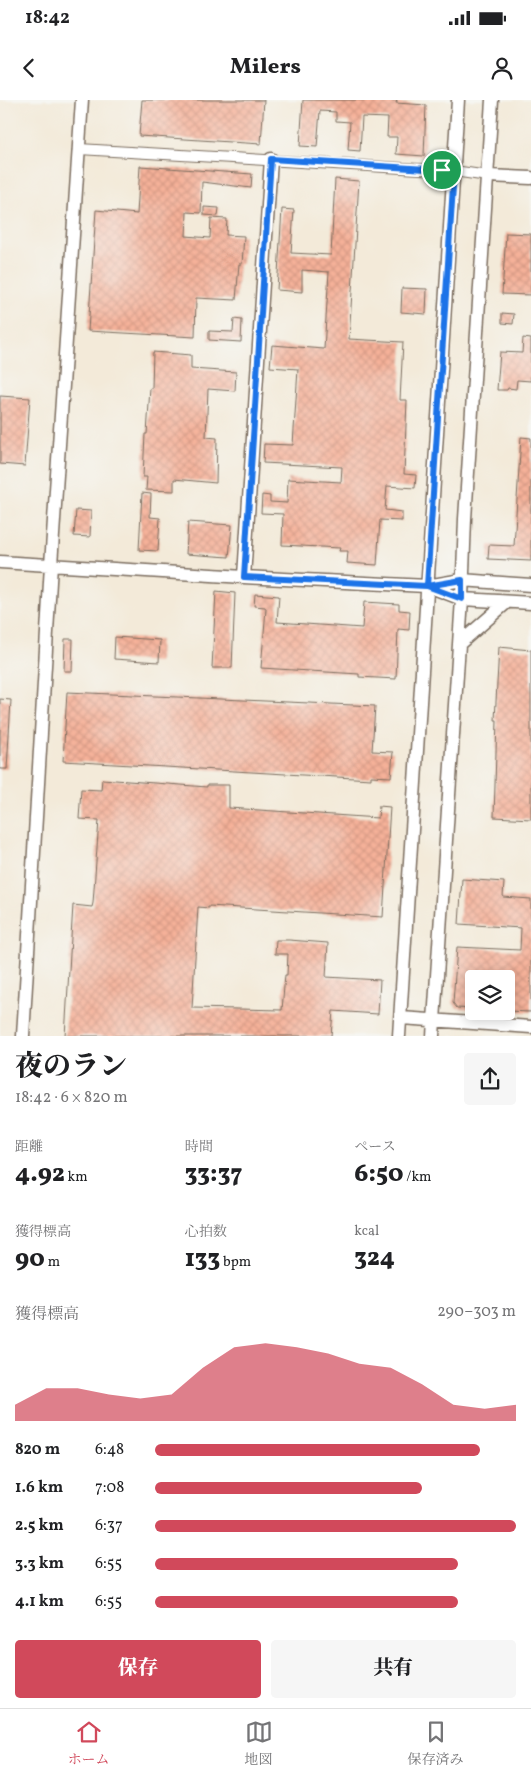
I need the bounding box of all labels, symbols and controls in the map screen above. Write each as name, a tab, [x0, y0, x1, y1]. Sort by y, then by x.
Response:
text: 18:42	[25, 5, 70, 31]
text: Milers	[230, 52, 301, 83]
icon: back	[15, 54, 43, 82]
icon: person	[488, 54, 516, 82]
pin	[421, 149, 463, 191]
icon: arrive	[428, 156, 456, 184]
map controls	[465, 970, 515, 1020]
button: layers	[465, 970, 515, 1020]
text: 夜のラン	[15, 1048, 127, 1087]
button: share	[464, 1053, 516, 1105]
text: 18:42 · 6 × 820 m	[15, 1087, 128, 1109]
text: 距離	[15, 1138, 43, 1157]
text: 時間	[185, 1138, 213, 1157]
text: ペース	[354, 1138, 396, 1157]
text: 4.92	[15, 1157, 65, 1192]
text: 33:37	[185, 1157, 242, 1192]
text: 6:50	[354, 1157, 404, 1192]
text: km	[65, 1168, 88, 1187]
text: /km	[404, 1168, 432, 1187]
text: kcal	[354, 1222, 379, 1241]
text: 獲得標高	[15, 1223, 71, 1242]
text: 心拍数	[185, 1223, 227, 1242]
text: 324	[354, 1241, 395, 1276]
text: 90	[15, 1242, 45, 1277]
text: 133	[185, 1242, 220, 1277]
text: m	[45, 1253, 60, 1272]
text: bpm	[220, 1253, 251, 1272]
text: 290–303 m	[437, 1301, 516, 1323]
text: 獲得標高	[15, 1304, 79, 1326]
text: 820 m	[15, 1439, 60, 1461]
text: 6:48	[95, 1439, 124, 1461]
text: 1.6 km	[15, 1477, 63, 1499]
text: 7:08	[95, 1477, 124, 1499]
text: 2.5 km	[15, 1515, 64, 1537]
text: 6:37	[95, 1515, 123, 1537]
text: 3.3 km	[15, 1553, 64, 1575]
text: 6:55	[95, 1553, 122, 1575]
text: 4.1 km	[15, 1591, 64, 1613]
text: 6:55	[95, 1591, 122, 1613]
button: 保存	[15, 1640, 261, 1698]
button: 共有	[271, 1640, 516, 1698]
tab: ホーム	[68, 1718, 110, 1770]
tab: 地図	[245, 1718, 273, 1770]
tab: 保存済み	[408, 1718, 464, 1770]

